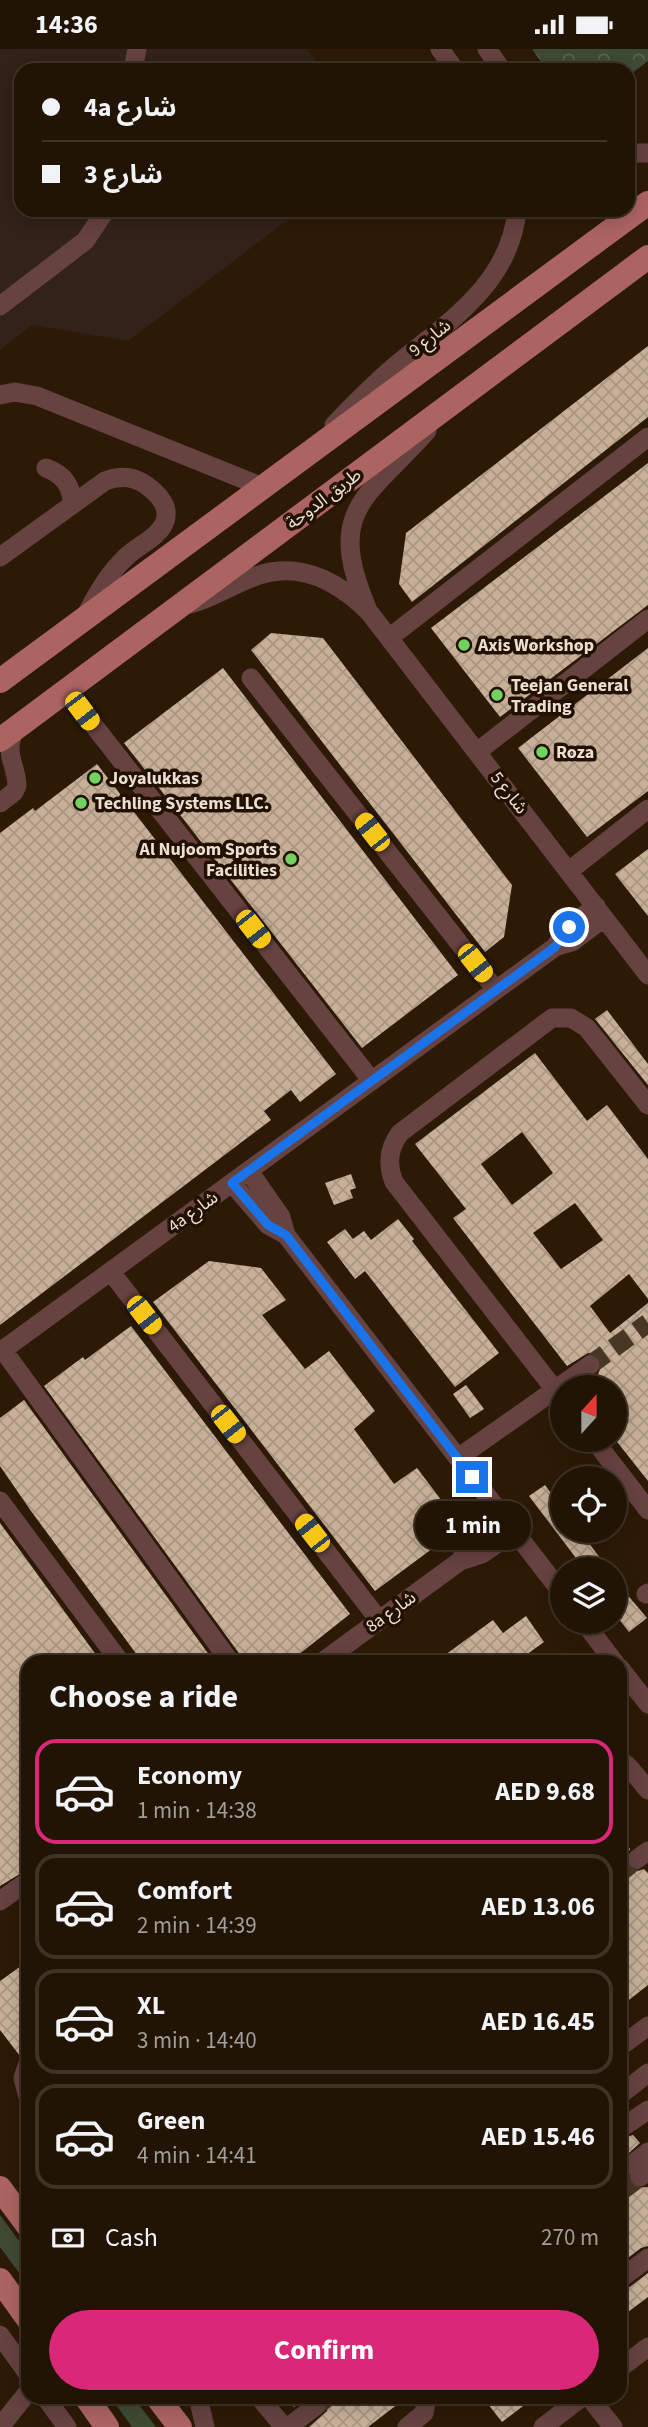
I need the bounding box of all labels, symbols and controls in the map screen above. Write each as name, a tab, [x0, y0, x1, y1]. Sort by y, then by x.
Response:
text: 14:36	[35, 6, 98, 43]
text: 4a شارع	[84, 89, 176, 126]
text: شارع 3	[84, 156, 163, 193]
street label: شارع 9	[404, 313, 457, 363]
street label: طريق الدوحة	[281, 462, 367, 536]
place label: Axis Workshop	[477, 633, 594, 658]
marker: Axis Workshop	[456, 637, 472, 653]
place label: Teejan General Trading	[511, 673, 628, 719]
marker: Teejan General Trading	[489, 687, 505, 703]
car	[61, 688, 104, 734]
place label: Roza	[556, 740, 594, 765]
marker: Roza	[534, 744, 550, 760]
place label: Joyalukkas	[109, 766, 199, 791]
street label: شارع 5	[484, 767, 534, 820]
marker: Joyalukkas	[87, 770, 103, 786]
place label: Techling Systems LLC.	[95, 791, 269, 816]
marker: Techling Systems LLC.	[73, 795, 89, 811]
car	[351, 809, 394, 855]
place label: Al Nujoom Sports Facilities	[139, 837, 277, 883]
marker: Al Nujoom Sports Facilities	[283, 851, 299, 867]
car	[232, 906, 275, 952]
route start	[553, 911, 585, 943]
car	[454, 940, 497, 986]
street label: 4a شارع	[163, 1185, 224, 1240]
car	[123, 1292, 166, 1338]
north arrow	[550, 1375, 626, 1453]
map controls	[550, 1375, 627, 1634]
car	[207, 1401, 250, 1447]
route end	[456, 1461, 488, 1493]
button: locate	[550, 1466, 627, 1543]
callout: 1 min	[414, 1501, 530, 1551]
text: 1 min	[445, 1509, 501, 1542]
car	[291, 1510, 334, 1556]
button: layers	[550, 1557, 627, 1634]
street label: 8a شارع	[361, 1585, 422, 1640]
text: Choose a ride	[49, 1674, 238, 1720]
text: Economy	[137, 1757, 242, 1794]
icon: car	[53, 1760, 116, 1823]
text: AED 9.68	[495, 1773, 595, 1810]
text: 1 min · 14:38	[137, 1794, 257, 1827]
text: Comfort	[137, 1872, 232, 1909]
icon: car	[53, 1875, 116, 1938]
text: AED 13.06	[481, 1888, 595, 1925]
text: 2 min · 14:39	[137, 1909, 257, 1942]
text: XL	[137, 1987, 165, 2024]
icon: car	[53, 1990, 116, 2053]
text: AED 16.45	[481, 2003, 595, 2040]
text: 3 min · 14:40	[137, 2024, 257, 2057]
text: Green	[137, 2102, 205, 2139]
icon: car	[53, 2105, 116, 2168]
text: AED 15.46	[481, 2118, 595, 2155]
text: 4 min · 14:41	[137, 2139, 257, 2172]
icon: cash	[49, 2219, 87, 2257]
text: Cash	[105, 2219, 158, 2256]
text: 270 m	[541, 2221, 599, 2254]
button: Confirm	[49, 2310, 599, 2390]

